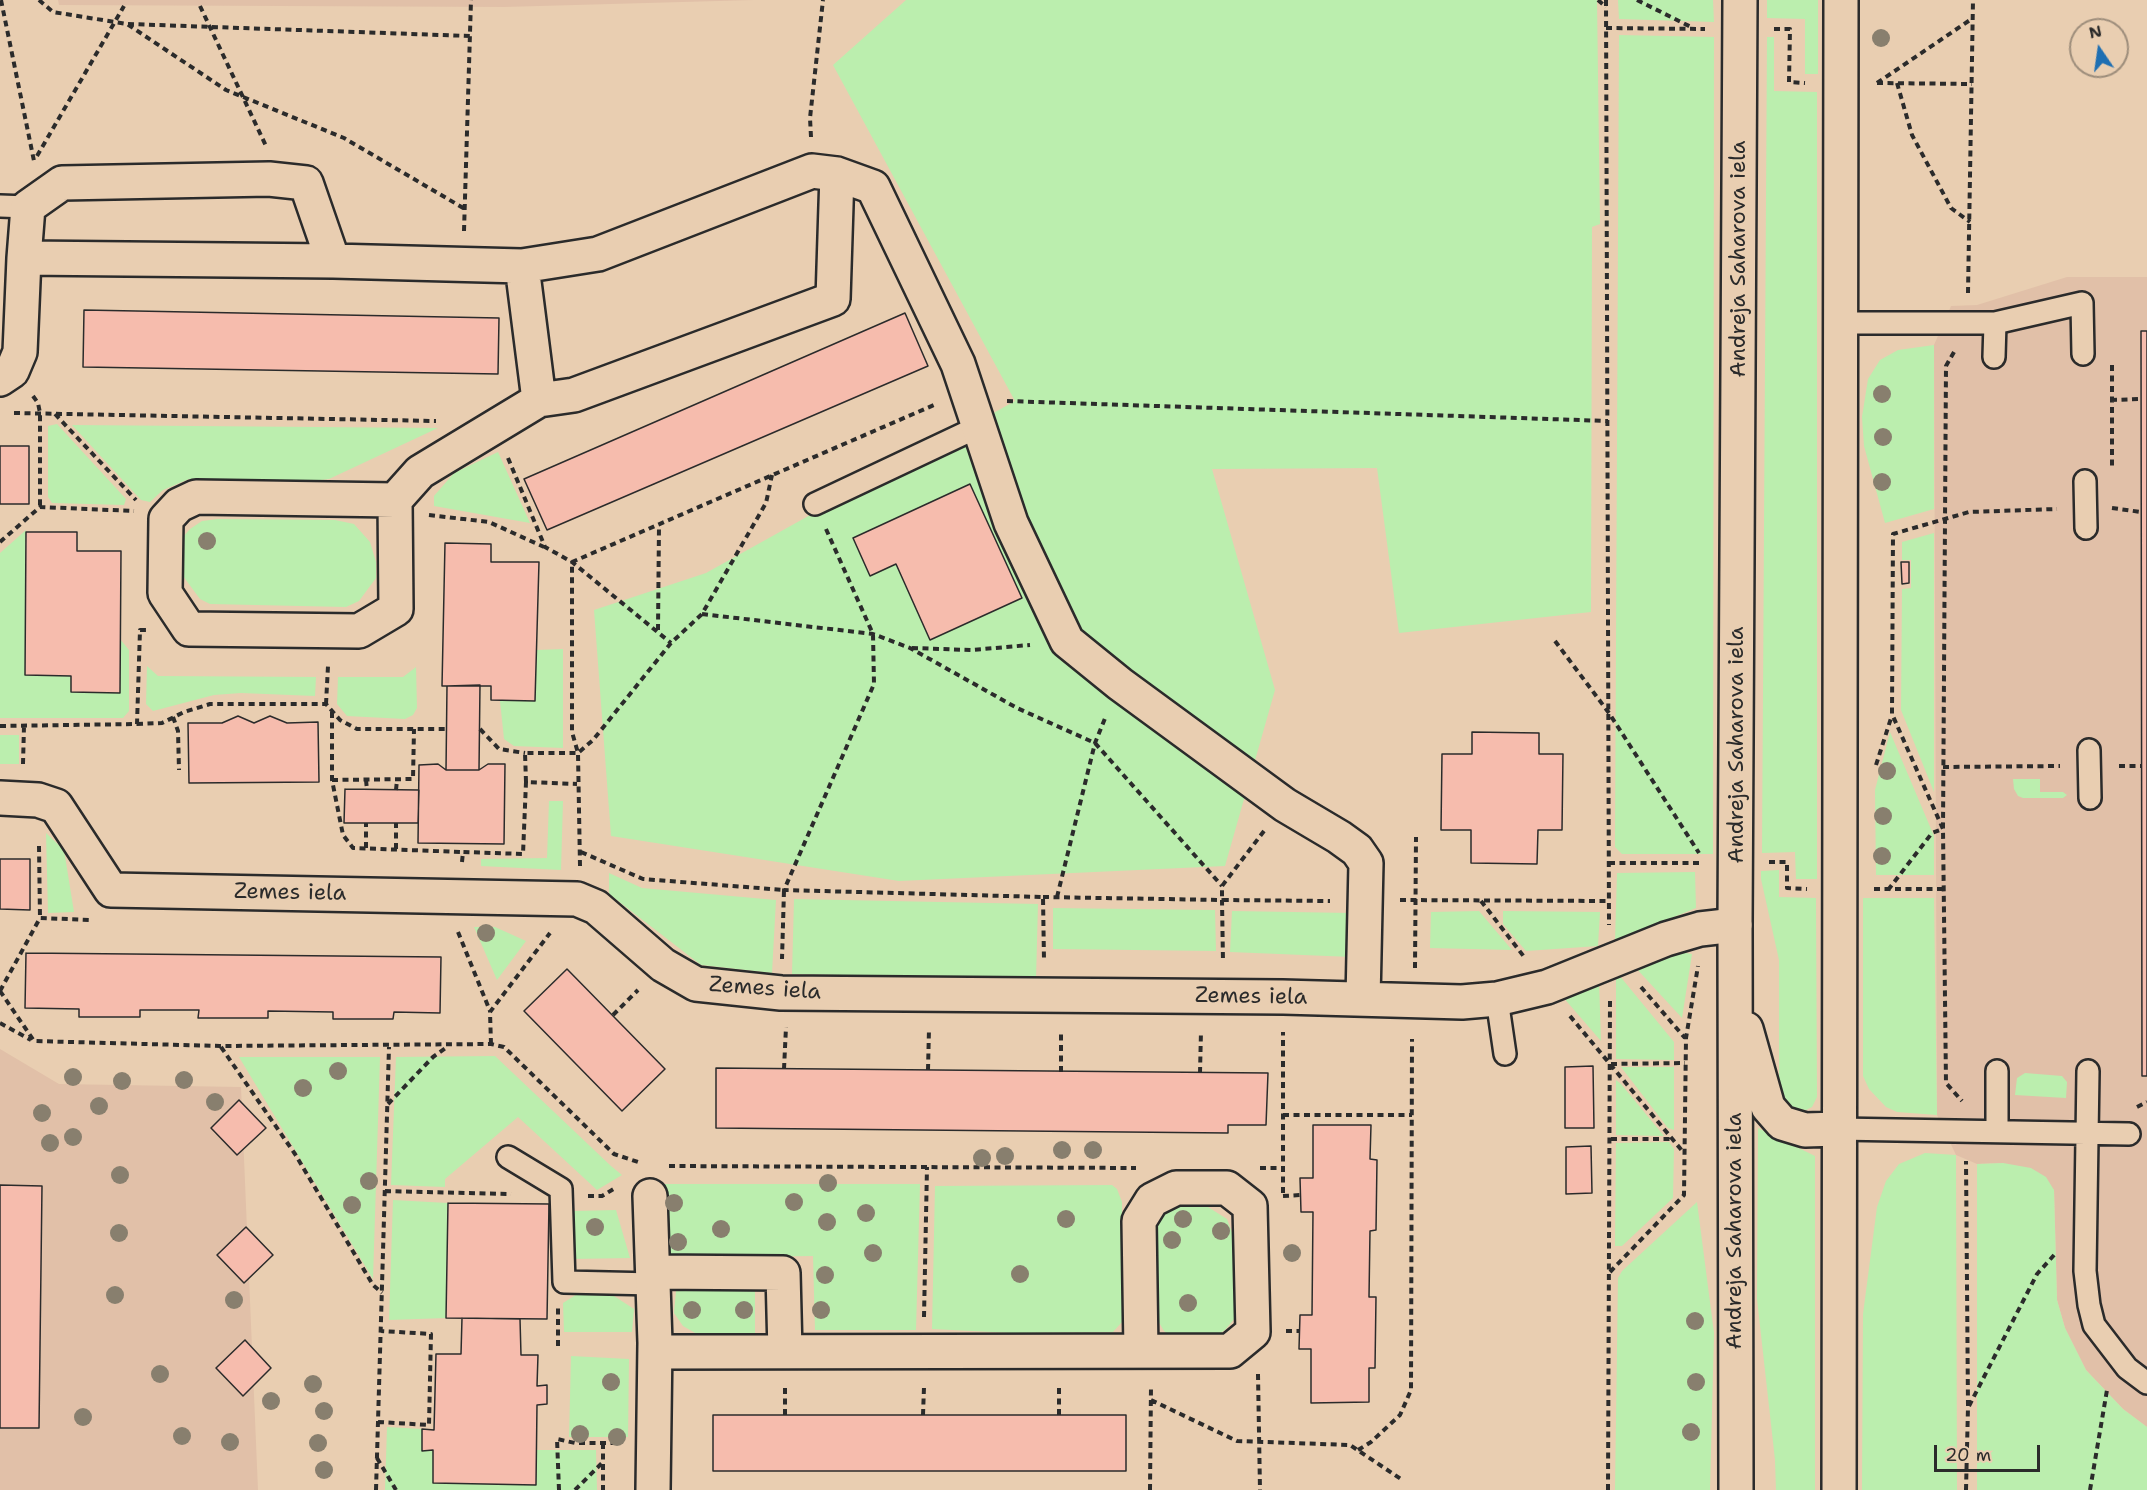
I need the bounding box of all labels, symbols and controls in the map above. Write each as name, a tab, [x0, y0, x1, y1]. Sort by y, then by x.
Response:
north arrow	[2069, 18, 2129, 78]
text: N	[2087, 20, 2104, 44]
street label: Andreja Saharova iela	[1726, 141, 1752, 377]
street label: Andreja Saharova iela	[1724, 627, 1750, 863]
street label: Zemes iela	[233, 879, 347, 907]
street label: Zemes iela	[708, 972, 822, 1006]
street label: Zemes iela	[1194, 983, 1308, 1011]
street label: Andreja Saharova iela	[1722, 1113, 1748, 1349]
scale bar	[1937, 1433, 2044, 1471]
text: 20 m	[1945, 1443, 1991, 1467]

